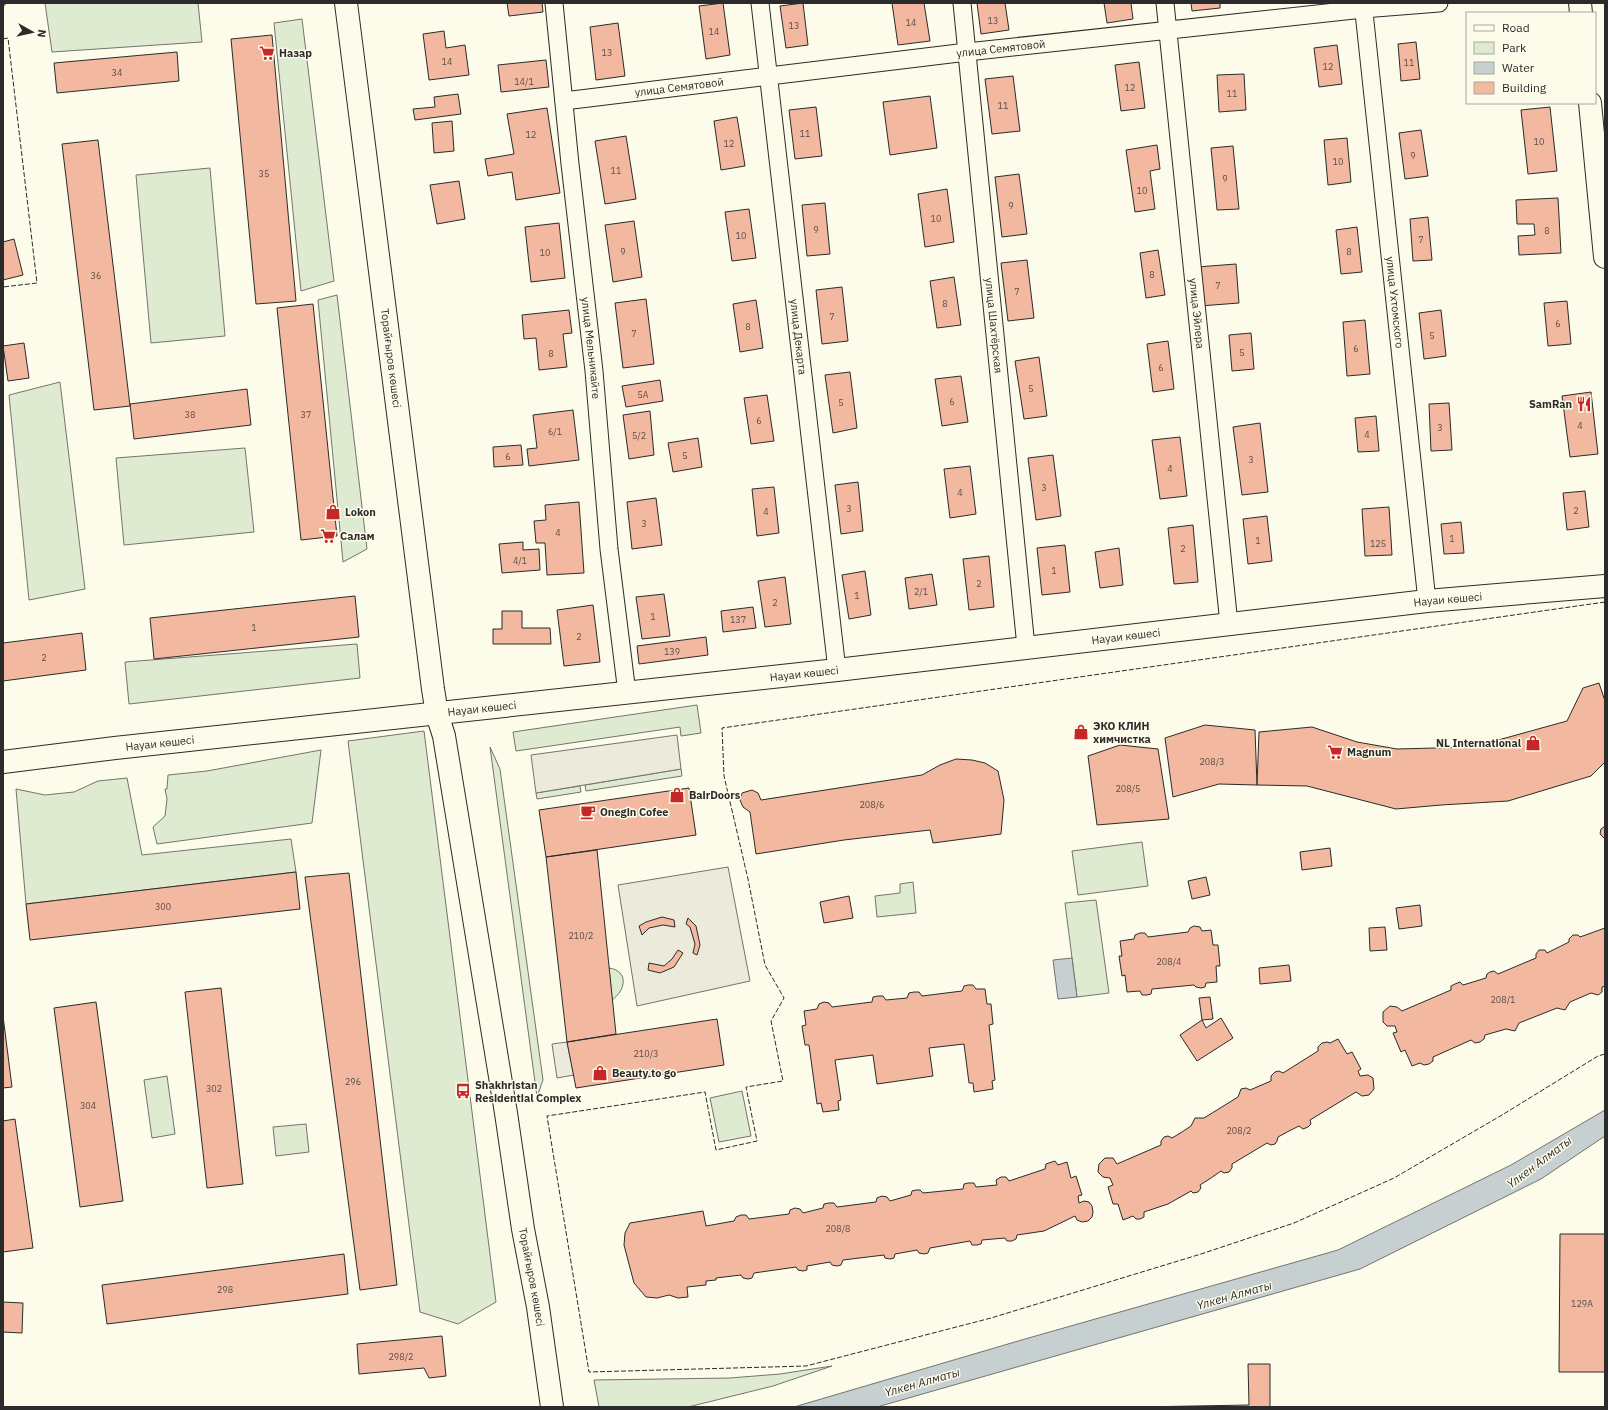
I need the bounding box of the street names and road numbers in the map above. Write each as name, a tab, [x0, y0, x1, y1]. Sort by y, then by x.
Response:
street label: улица Семятовой	[955, 37, 1046, 60]
street label: улица Семятовой	[634, 75, 724, 99]
street label: улица Ухтомского	[1383, 256, 1407, 349]
street label: улица Шахтёрская	[982, 277, 1006, 374]
street label: улица Эйлера	[1186, 277, 1208, 350]
street label: улица Мельникайте	[578, 296, 603, 400]
street label: улица Декарта	[787, 298, 810, 376]
street label: Торайғыров көшесі	[378, 308, 404, 409]
street label: Науаи көшесі	[1413, 589, 1483, 610]
street label: Науаи көшесі	[1091, 625, 1161, 647]
street label: Науаи көшесі	[769, 663, 839, 684]
street label: Науаи көшесі	[447, 698, 517, 719]
street label: Науаи көшесі	[125, 732, 195, 754]
street label: Торайғыров көшесі	[516, 1227, 548, 1327]

